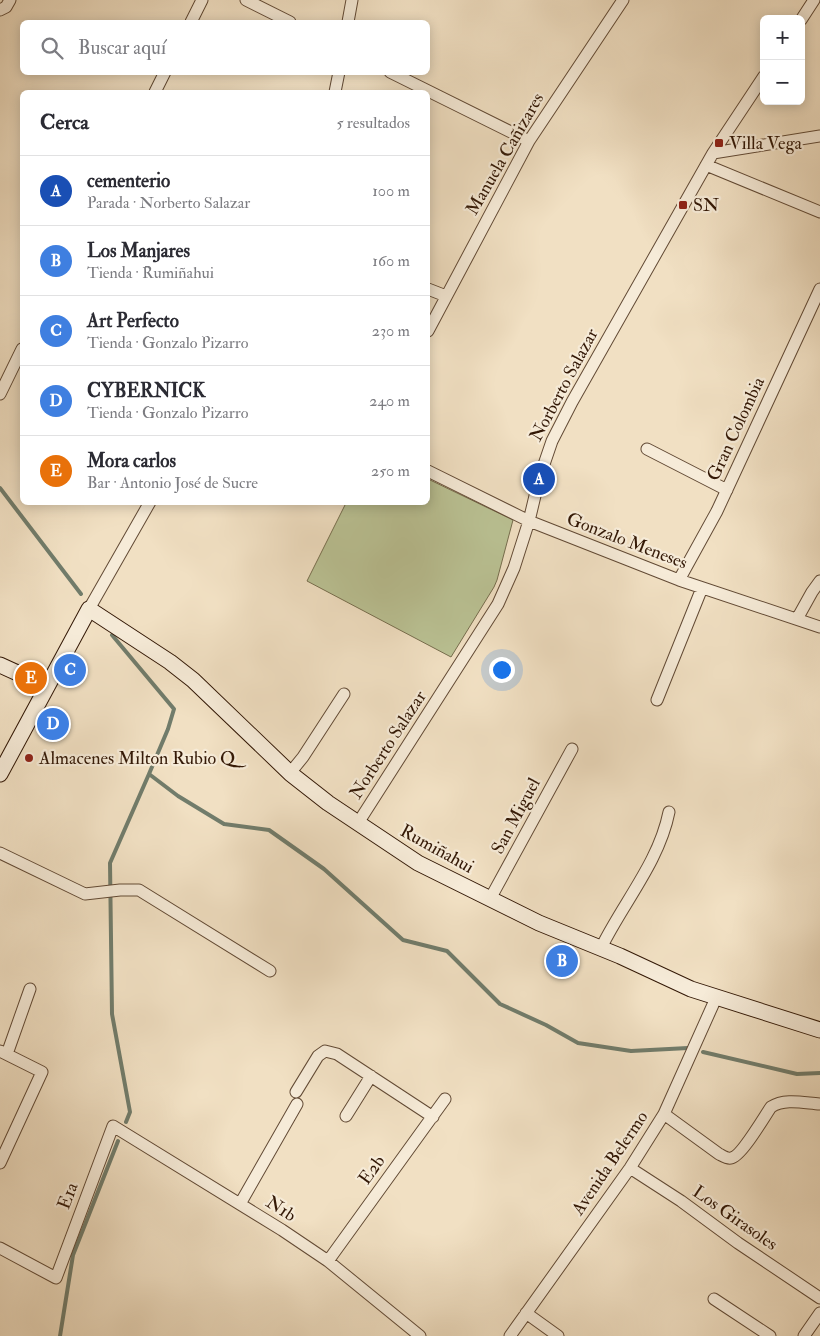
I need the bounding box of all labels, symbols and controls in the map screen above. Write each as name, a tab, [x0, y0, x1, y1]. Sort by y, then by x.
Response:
map controls	[760, 15, 805, 105]
button: +	[760, 15, 805, 60]
search box	[20, 20, 430, 75]
icon: search	[38, 34, 66, 62]
text: Buscar aquí	[78, 36, 166, 60]
button: −	[760, 60, 805, 105]
street label: Manuela Cañizares	[461, 89, 549, 219]
text: Cerca	[40, 109, 89, 136]
text: 5 resultados	[336, 113, 410, 133]
place label: Villa Vega	[729, 132, 802, 155]
marker: Villa Vega	[713, 137, 725, 149]
text: cementerio	[87, 169, 170, 193]
text: A	[51, 181, 61, 201]
text: 100 m	[372, 181, 410, 201]
text: Parada · Norberto Salazar	[87, 193, 250, 213]
place label: SN	[693, 194, 719, 217]
marker: SN	[677, 199, 689, 211]
text: Los Manjares	[87, 239, 190, 263]
text: B	[51, 251, 61, 271]
text: 160 m	[372, 251, 410, 271]
text: Tienda · Rumiñahui	[87, 263, 214, 283]
text: Art Perfecto	[87, 309, 179, 333]
text: C	[50, 321, 62, 341]
text: 230 m	[372, 321, 410, 341]
street label: Norberto Salazar	[525, 324, 604, 445]
text: Tienda · Gonzalo Pizarro	[87, 333, 248, 353]
street label: Gran Colombia	[702, 373, 770, 485]
text: CYBERNICK	[87, 379, 205, 403]
text: D	[49, 391, 63, 411]
text: 240 m	[369, 391, 410, 411]
text: Tienda · Gonzalo Pizarro	[87, 403, 248, 423]
text: Mora carlos	[87, 449, 176, 473]
pin: A	[523, 460, 555, 498]
text: E	[50, 461, 62, 481]
text: 250 m	[371, 461, 410, 481]
text: Bar · Antonio José de Sucre	[87, 473, 258, 493]
street label: Gonzalo Meneses	[563, 507, 691, 575]
pin: C	[54, 651, 86, 689]
your location	[489, 657, 515, 683]
pin: E	[15, 659, 47, 697]
street label: Norberto Salazar	[344, 686, 432, 804]
pin: D	[37, 705, 69, 743]
place label: Almacenes Milton Rubio Q	[38, 747, 247, 770]
marker: Almacenes Milton Rubio Q	[23, 752, 35, 764]
street label: San Miguel	[486, 774, 546, 858]
street label: Rumiñahui	[396, 819, 478, 879]
pin: B	[546, 942, 578, 980]
street label: Avenida Belermo	[566, 1106, 653, 1220]
street label: E2b	[354, 1151, 390, 1189]
street label: E1a	[52, 1179, 84, 1213]
street label: Los Girasoles	[688, 1180, 782, 1256]
street label: N1b	[262, 1191, 301, 1227]

